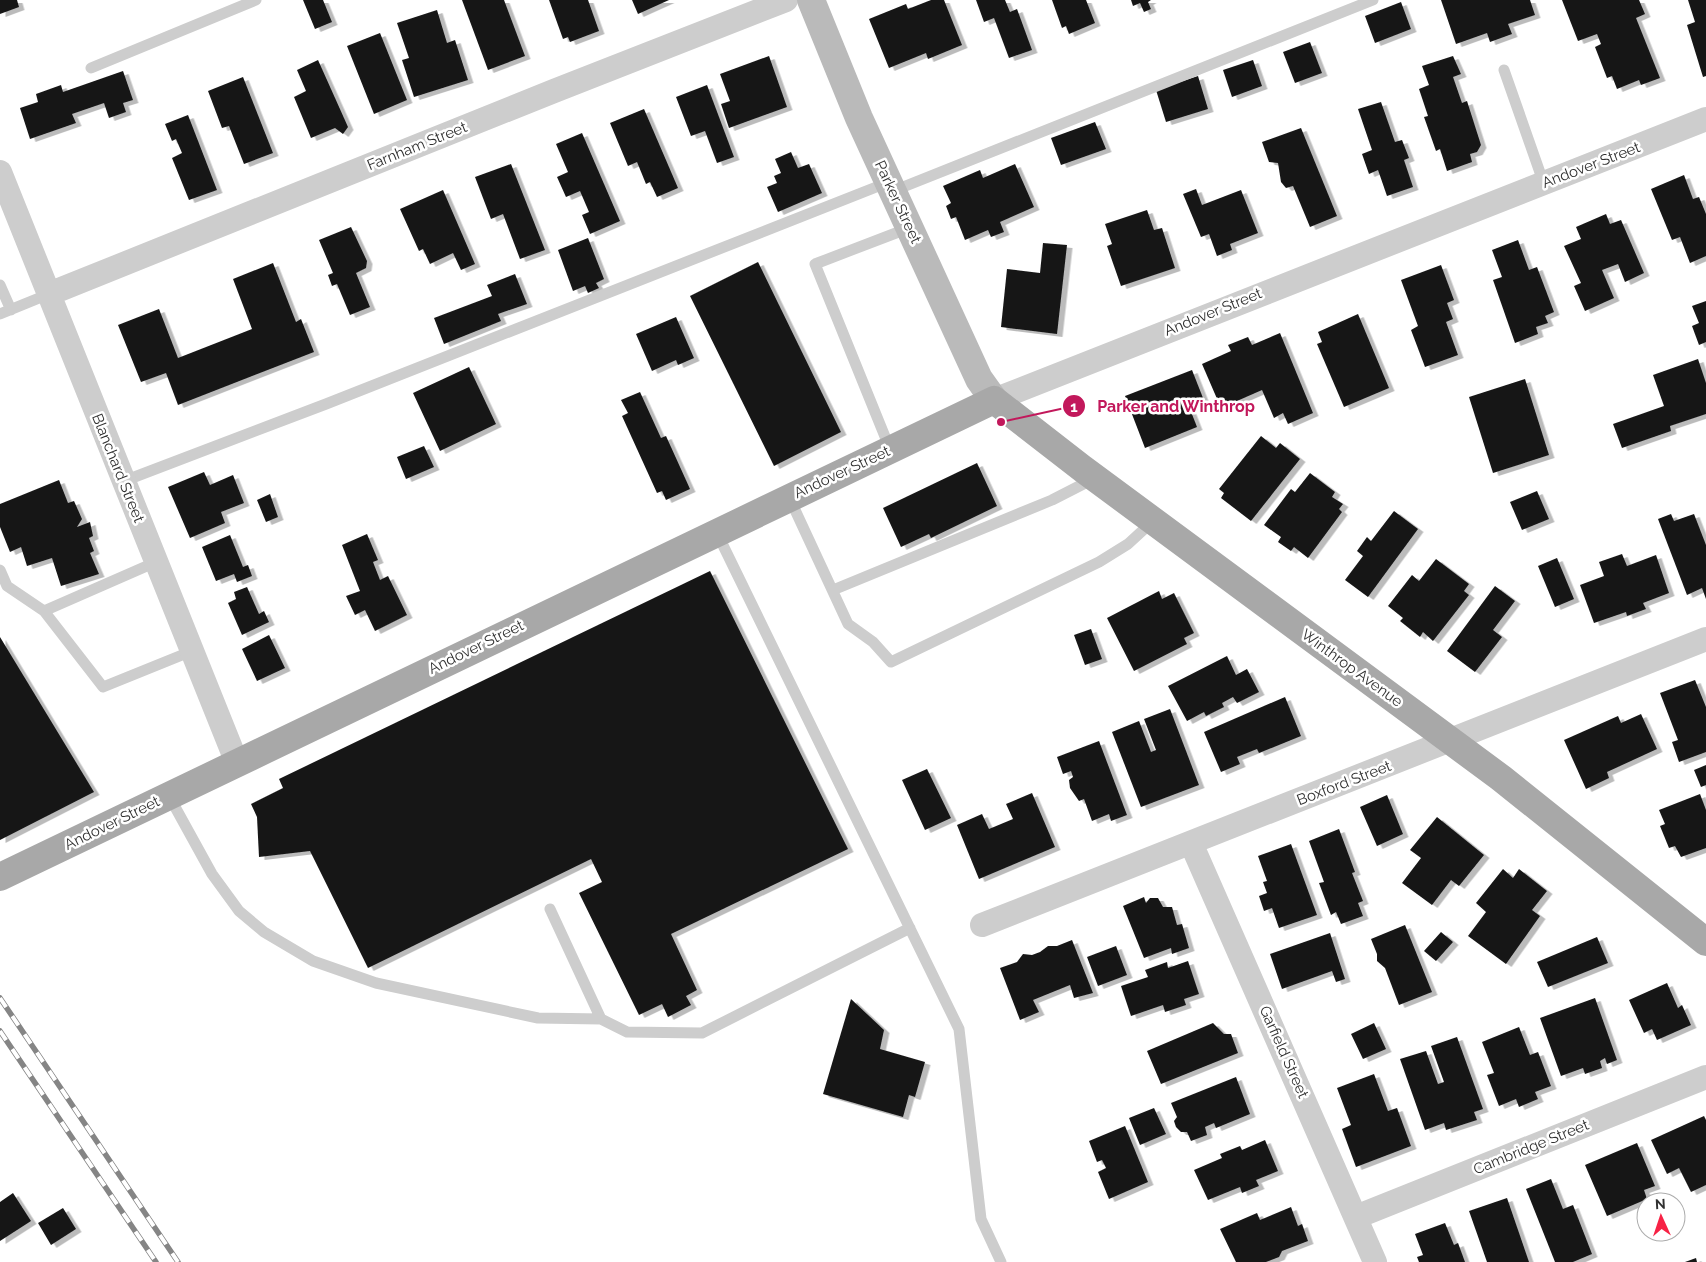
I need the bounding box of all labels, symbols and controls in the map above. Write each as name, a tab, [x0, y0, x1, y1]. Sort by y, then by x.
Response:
street label: Farnham Street	[364, 118, 470, 174]
street label: Andover Street	[1539, 138, 1643, 192]
street label: Parker Street	[871, 158, 925, 246]
street label: Andover Street	[1162, 284, 1264, 340]
callout: Parker and Winthrop	[1062, 391, 1265, 422]
text: Parker and Winthrop	[1097, 397, 1255, 416]
text: 1	[1070, 398, 1078, 416]
street label: Blanchard Street	[88, 411, 148, 525]
street label: Andover Street	[791, 442, 893, 502]
street label: Andover Street	[425, 616, 527, 678]
street label: Winthrop Avenue	[1298, 625, 1406, 711]
street label: Boxford Street	[1294, 757, 1394, 809]
street label: Andover Street	[61, 792, 163, 854]
street label: Garfield Street	[1256, 1003, 1312, 1101]
street label: Cambridge Street	[1471, 1116, 1591, 1178]
north arrow	[1636, 1192, 1686, 1242]
text: N	[1655, 1196, 1666, 1212]

